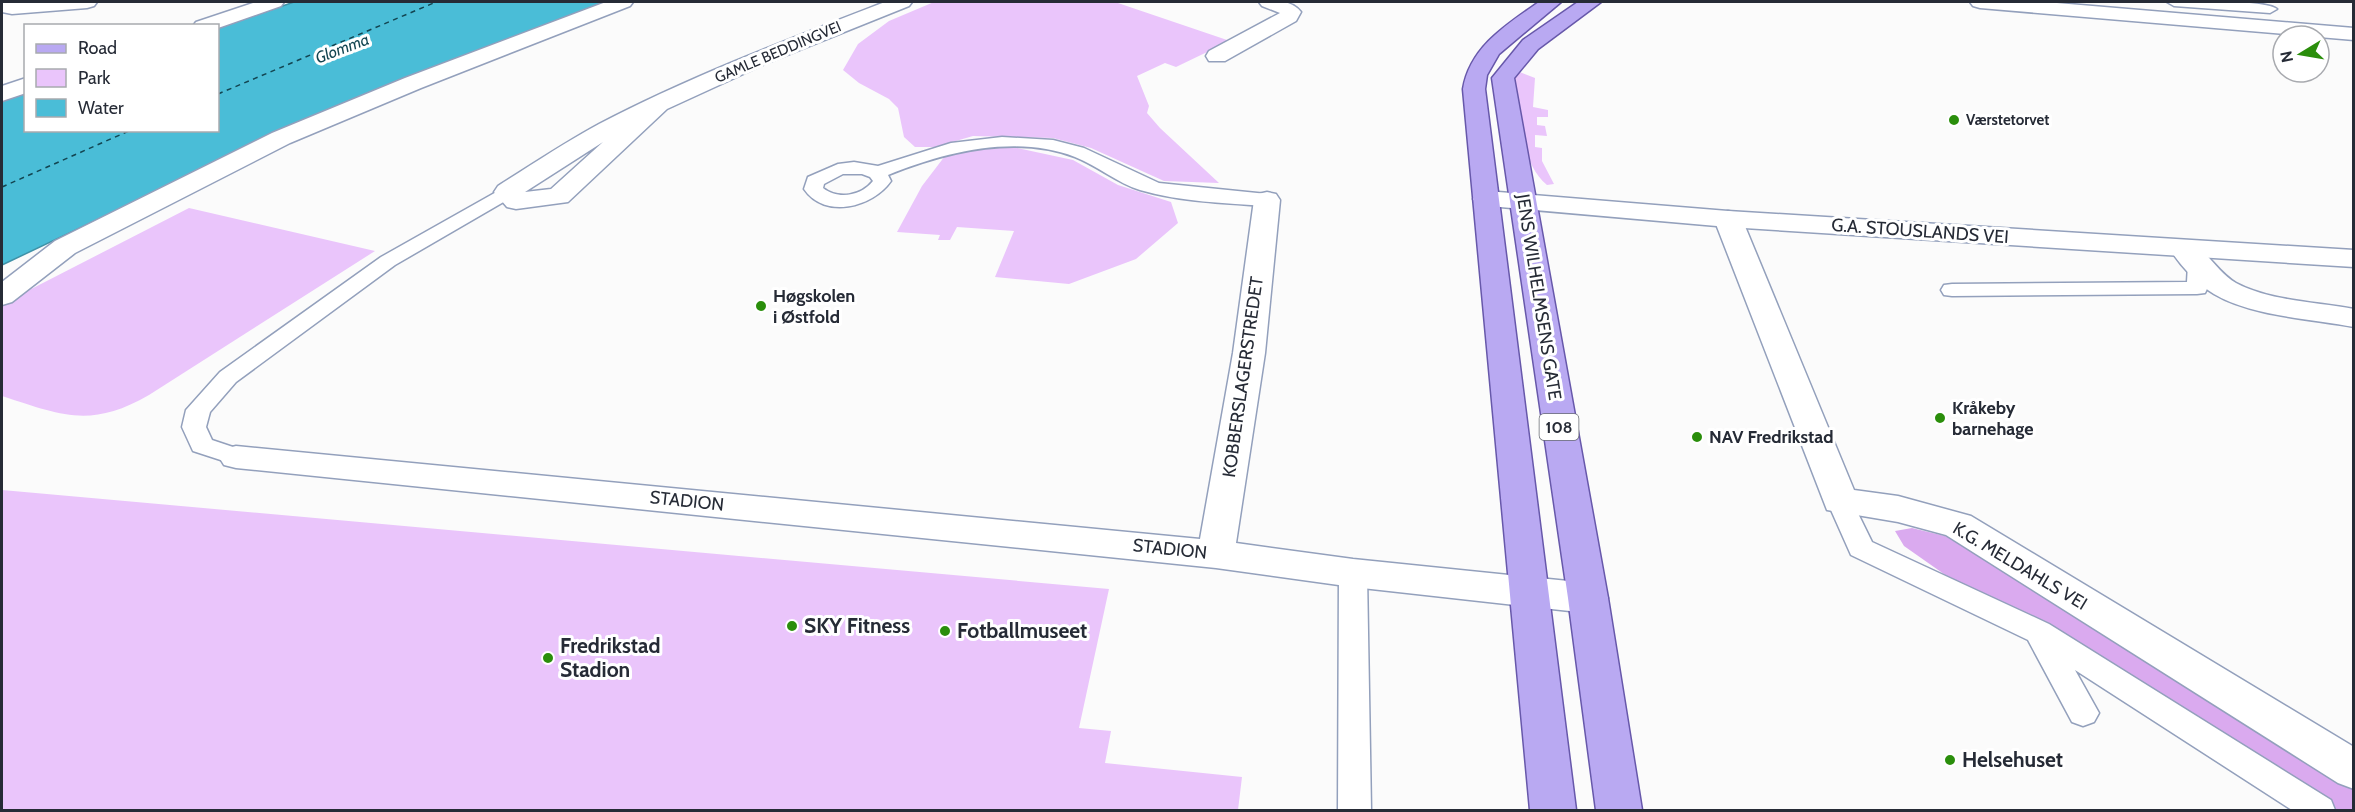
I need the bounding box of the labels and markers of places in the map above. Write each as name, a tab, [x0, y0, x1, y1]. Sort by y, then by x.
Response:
place label: Værstetorvet	[1966, 111, 2049, 129]
marker: Værstetorvet	[1947, 113, 1961, 127]
place label: Høgskolen i Østfold	[773, 285, 855, 328]
marker: Høgskolen i Østfold	[754, 299, 768, 313]
place label: Kråkeby barnehage	[1952, 397, 2034, 440]
marker: Kråkeby barnehage	[1933, 411, 1947, 425]
place label: NAV Fredrikstad	[1709, 426, 1834, 448]
marker: NAV Fredrikstad	[1690, 430, 1704, 444]
place label: SKY Fitness	[804, 613, 910, 638]
place label: Fotballmuseet	[957, 618, 1087, 643]
marker: SKY Fitness	[785, 619, 799, 633]
marker: Fotballmuseet	[938, 624, 952, 638]
place label: Fredrikstad Stadion	[560, 633, 661, 682]
marker: Fredrikstad Stadion	[541, 651, 555, 665]
place label: Helsehuset	[1962, 747, 2063, 772]
marker: Helsehuset	[1943, 753, 1957, 767]

